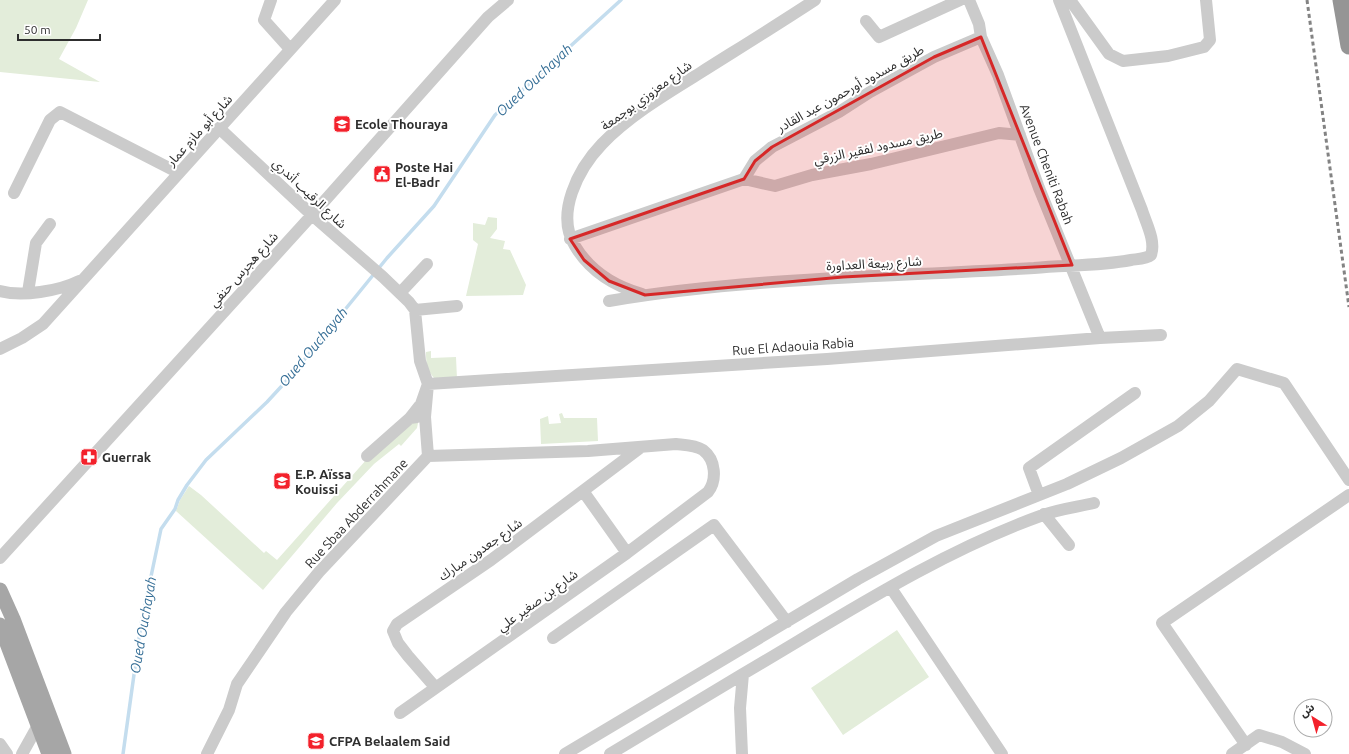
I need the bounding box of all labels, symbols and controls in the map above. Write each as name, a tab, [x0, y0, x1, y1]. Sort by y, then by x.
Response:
scale bar	[18, 16, 100, 42]
text: 50 m	[24, 23, 51, 36]
water label: Oued Ouchayah	[493, 41, 575, 119]
street label: طريق مسدود أورحمون عبد القادر	[773, 41, 927, 136]
street label: شارع معزوزي بوجمعة	[598, 57, 696, 136]
street label: شارع أبو مازم عمار	[162, 91, 238, 172]
street label: Avenue Cheniti Rabah	[1018, 102, 1076, 226]
school or university icon: Ecole Thouraya	[332, 114, 352, 134]
place label: Ecole Thouraya	[355, 117, 448, 131]
street label: طريق مسدود لفقير الزرقي	[812, 125, 945, 170]
street label: شارع الرقيب أندري	[268, 155, 350, 234]
place label: Poste Hai El-Badr	[395, 160, 453, 189]
public building icon: Poste Hai El-Badr	[372, 164, 392, 184]
street label: شارع هجرس حنفي	[206, 229, 283, 312]
street label: شارع ربيعة العداورة	[826, 254, 922, 276]
water label: Oued Ouchayah	[275, 304, 351, 390]
street label: Rue El Adaouia Rabia	[732, 335, 854, 357]
pharmacy icon: Guerrak	[79, 447, 99, 467]
place label: Guerrak	[102, 450, 152, 464]
street label: Rue Sbaa Abderrahmane	[302, 456, 410, 570]
place label: E.P. Aïssa Kouissi	[295, 467, 351, 496]
school or university icon: E.P. Aïssa Kouissi	[272, 471, 292, 491]
street label: شارع جعدون مبارك	[436, 515, 527, 586]
street label: شارع بن صغير علي	[494, 566, 582, 637]
water label: Oued Ouchayah	[127, 575, 159, 675]
north arrow	[1293, 698, 1333, 738]
text: ش	[1297, 701, 1317, 720]
school or university icon: CFPA Belaalem Said	[306, 731, 326, 751]
place label: CFPA Belaalem Said	[329, 734, 450, 748]

